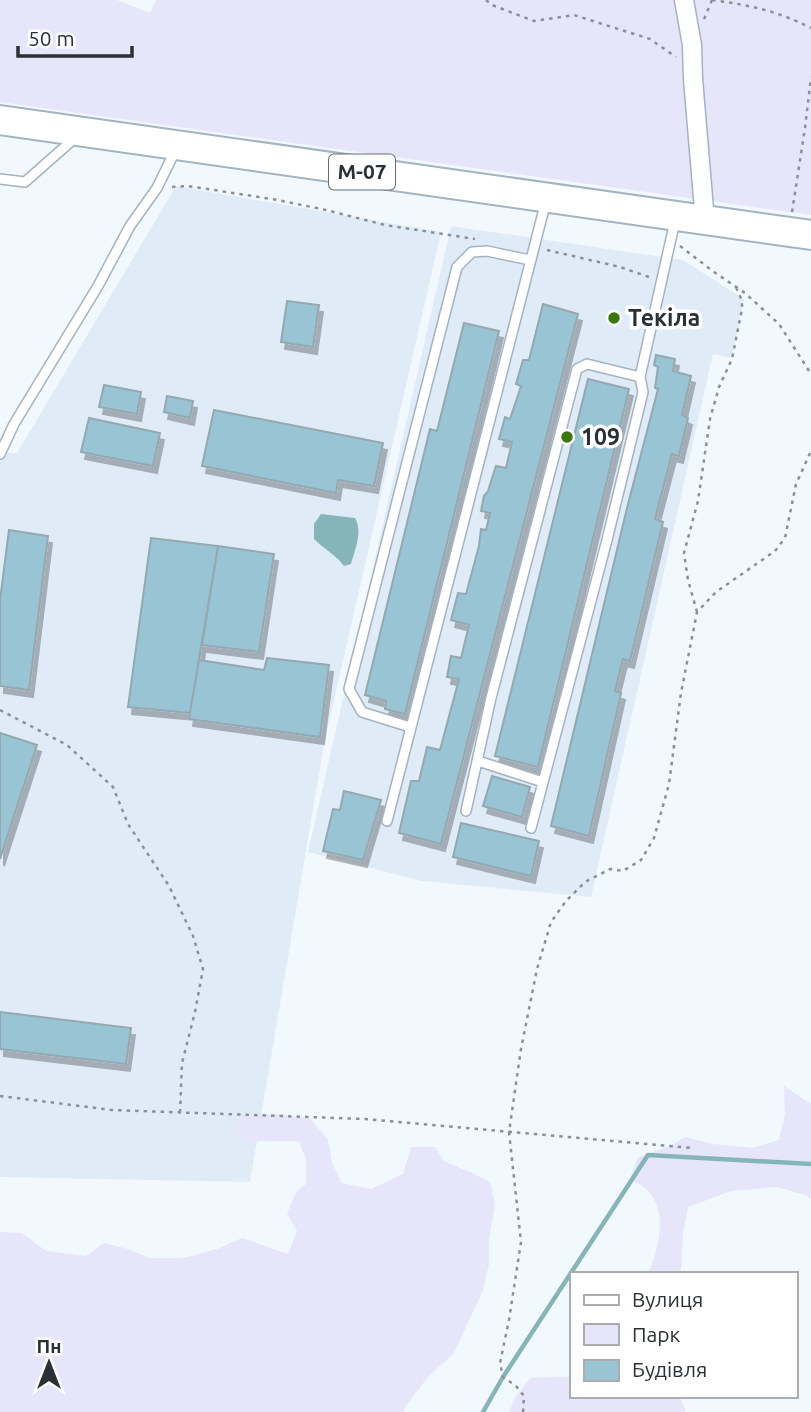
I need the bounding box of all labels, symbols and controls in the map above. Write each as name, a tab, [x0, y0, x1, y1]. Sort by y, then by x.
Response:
scale bar	[18, 14, 131, 58]
text: 50 m	[28, 26, 75, 50]
road number: М-07	[329, 154, 395, 190]
place label: Текіла	[628, 305, 700, 330]
marker: Текіла	[606, 310, 622, 326]
place label: 109	[581, 424, 620, 449]
marker: 109	[559, 429, 575, 445]
legend	[570, 1272, 797, 1398]
text: Вулиця	[632, 1287, 703, 1311]
text: Парк	[632, 1322, 681, 1346]
north arrow	[14, 1328, 84, 1398]
text: Пн	[37, 1335, 61, 1357]
text: Будівля	[632, 1357, 707, 1381]

